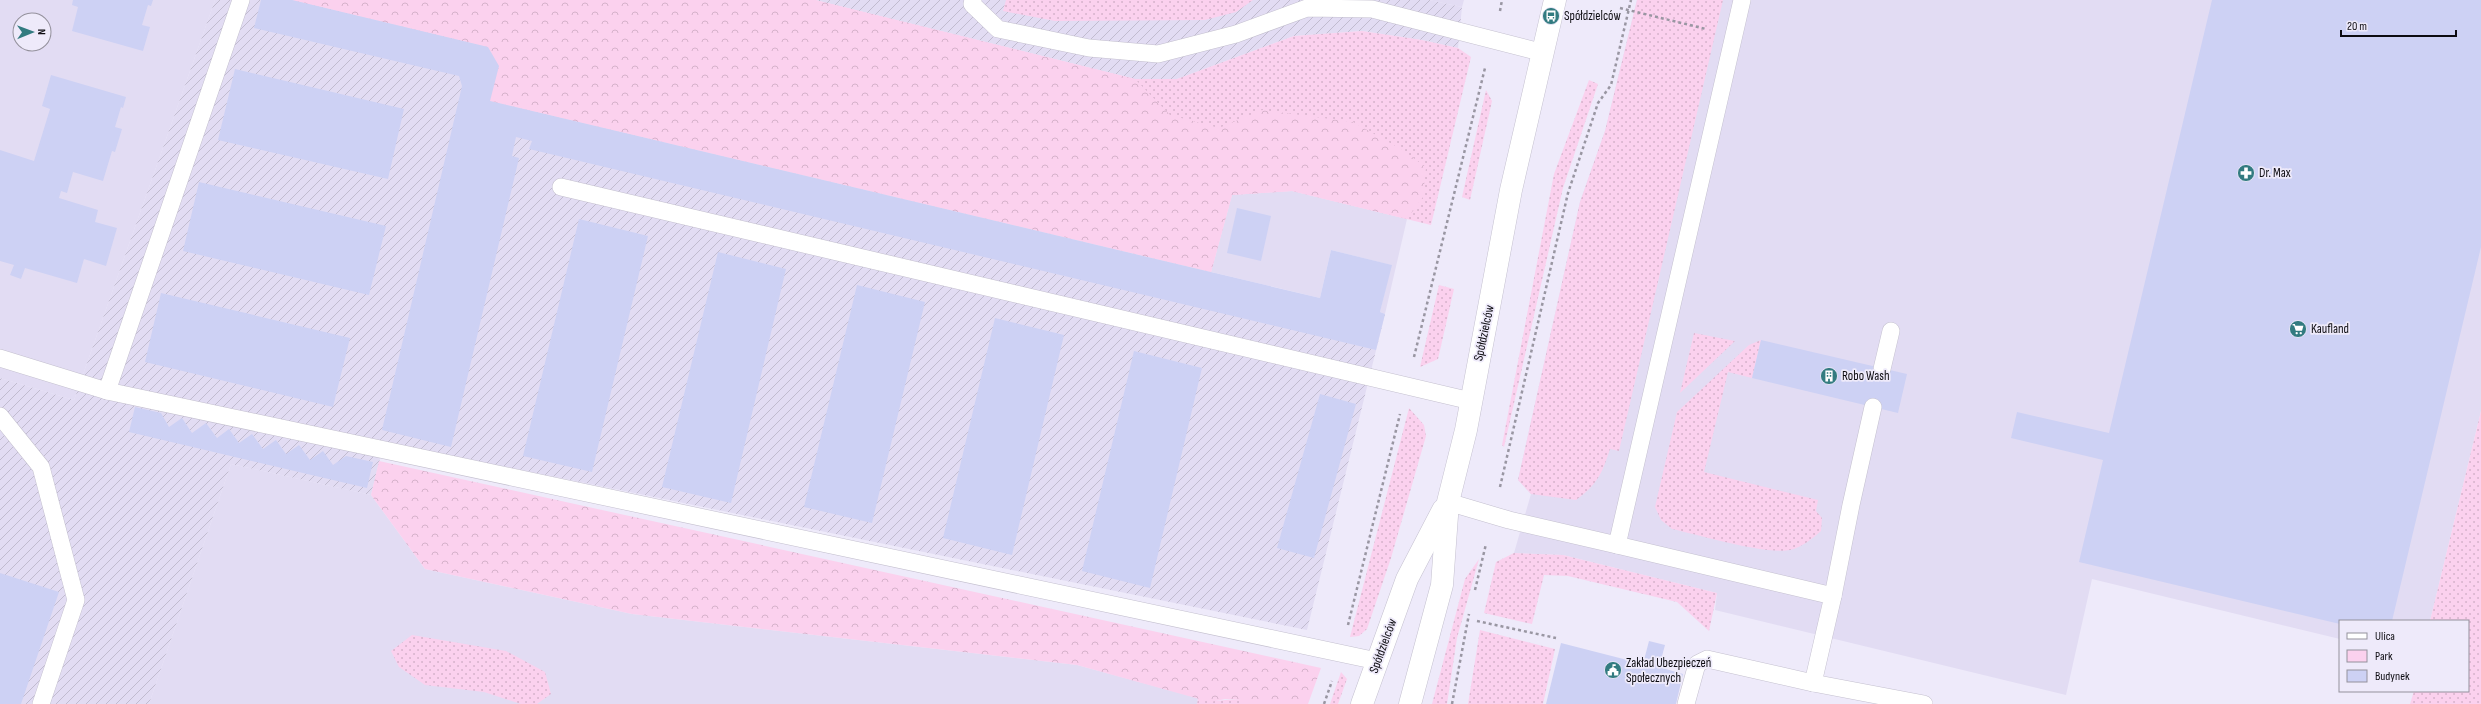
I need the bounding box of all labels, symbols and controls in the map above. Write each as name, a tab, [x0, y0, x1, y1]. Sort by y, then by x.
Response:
bus stop icon: Spółdzielców	[1541, 6, 1561, 26]
place label: Spółdzielców	[1564, 8, 1621, 24]
north arrow	[12, 12, 52, 52]
scale bar	[2341, 12, 2456, 38]
text: 20 m	[2347, 19, 2367, 34]
text: N	[35, 29, 48, 35]
pharmacy icon: Dr. Max	[2236, 163, 2256, 183]
place label: Dr. Max	[2259, 165, 2291, 181]
street label: Spółdzielców	[1470, 303, 1498, 362]
supermarket icon: Kaufland	[2288, 319, 2308, 339]
place label: Kaufland	[2311, 321, 2349, 337]
building icon: Robo Wash	[1819, 366, 1839, 386]
place label: Robo Wash	[1842, 368, 1889, 384]
street label: Spółdzielców	[1366, 616, 1400, 675]
legend	[2339, 620, 2469, 692]
text: Ulica	[2375, 629, 2395, 644]
text: Park	[2375, 649, 2393, 664]
place label: Zakład Ubezpieczeń Społecznych	[1626, 655, 1711, 686]
public building icon: Zakład Ubezpieczeń Społecznych	[1603, 660, 1623, 680]
text: Budynek	[2375, 669, 2410, 684]

